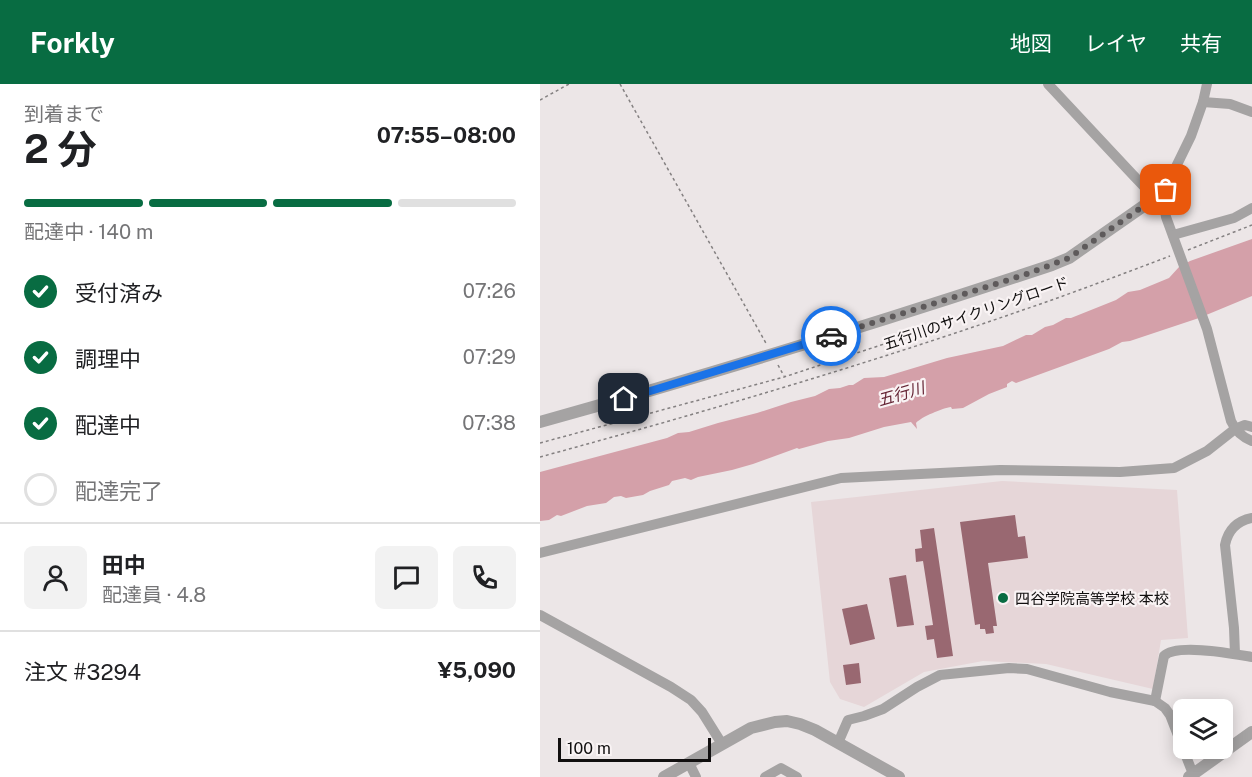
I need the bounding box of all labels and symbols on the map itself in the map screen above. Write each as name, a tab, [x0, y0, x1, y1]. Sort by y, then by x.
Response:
pin	[1140, 164, 1191, 215]
street label: 五行川のサイクリングロード	[881, 273, 1071, 353]
courier	[801, 306, 861, 366]
pin	[598, 373, 649, 424]
water label: 五行川	[875, 378, 929, 410]
place label: 四谷学院高等学校 本校	[1015, 590, 1169, 607]
marker: 四谷学院高等学校 本校	[996, 591, 1010, 605]
scale bar	[558, 735, 711, 762]

